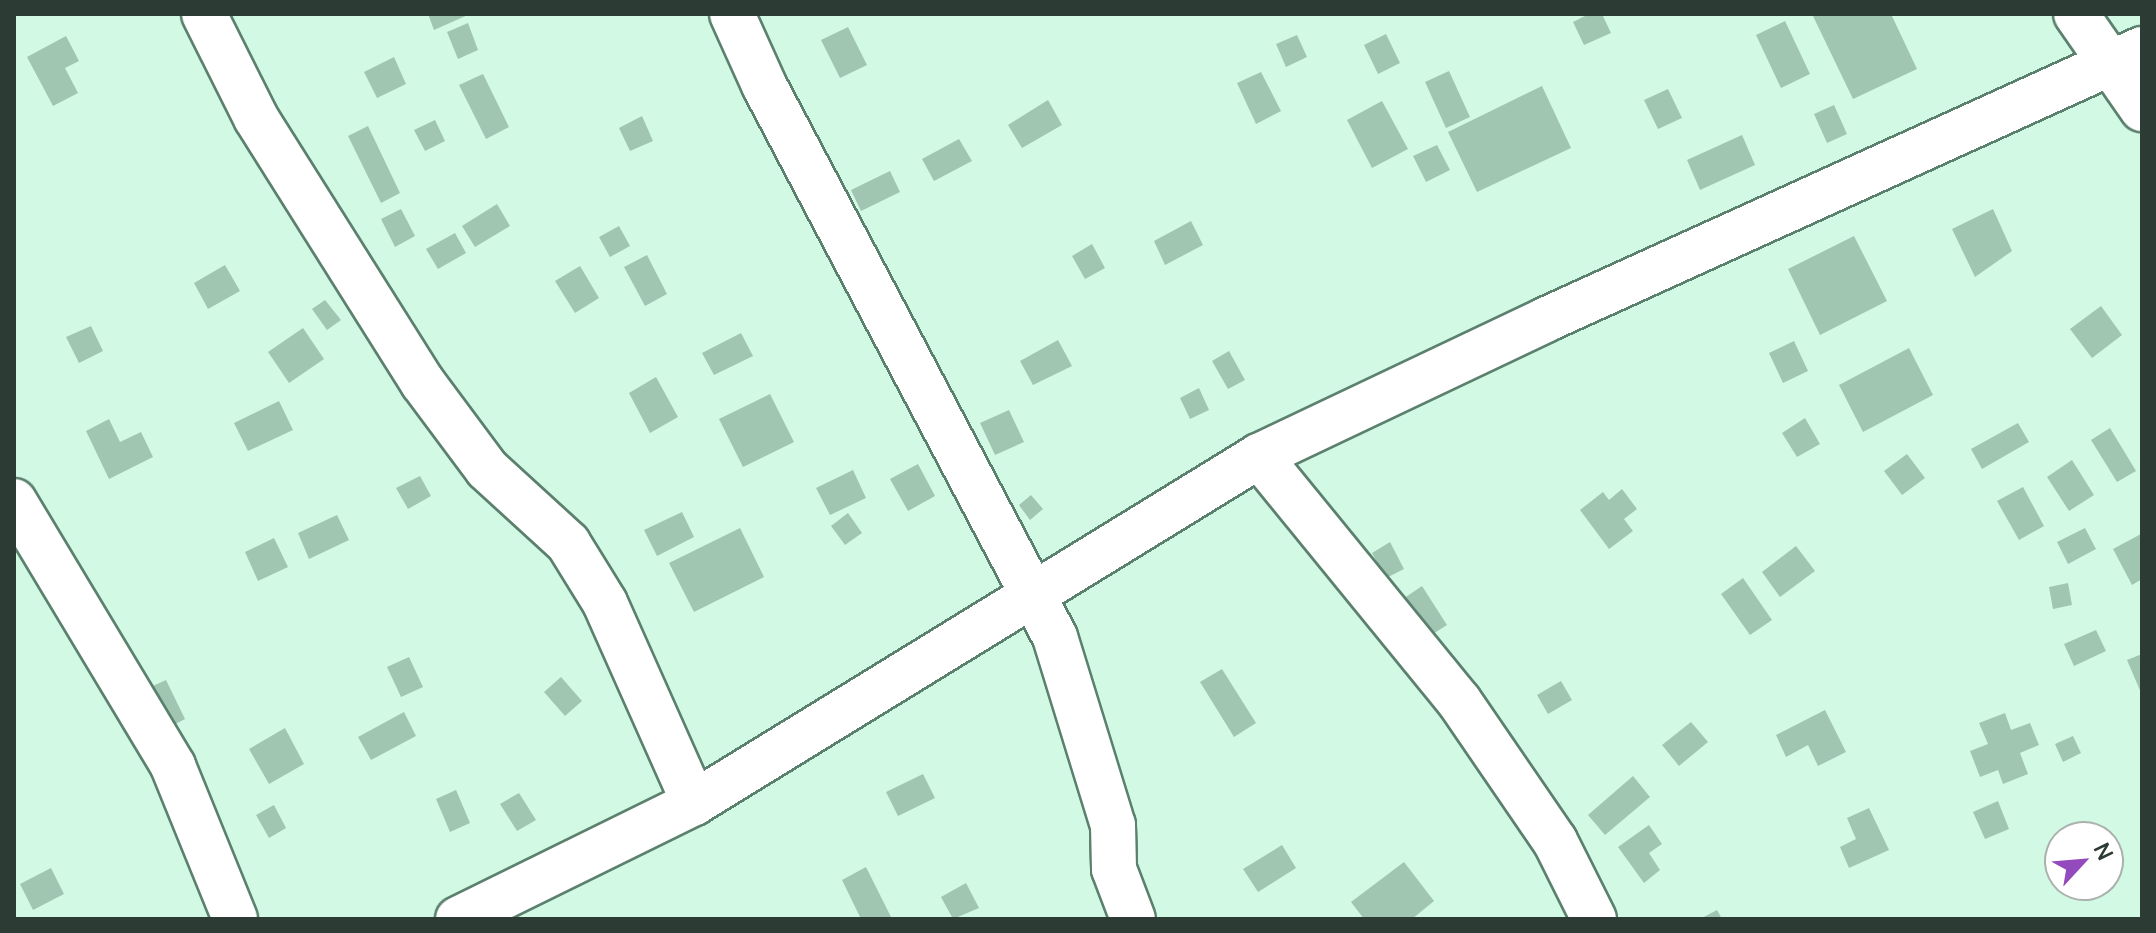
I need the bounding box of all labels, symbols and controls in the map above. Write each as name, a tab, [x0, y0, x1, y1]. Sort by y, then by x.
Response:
north arrow	[2044, 821, 2124, 901]
text: N	[2087, 838, 2121, 865]

